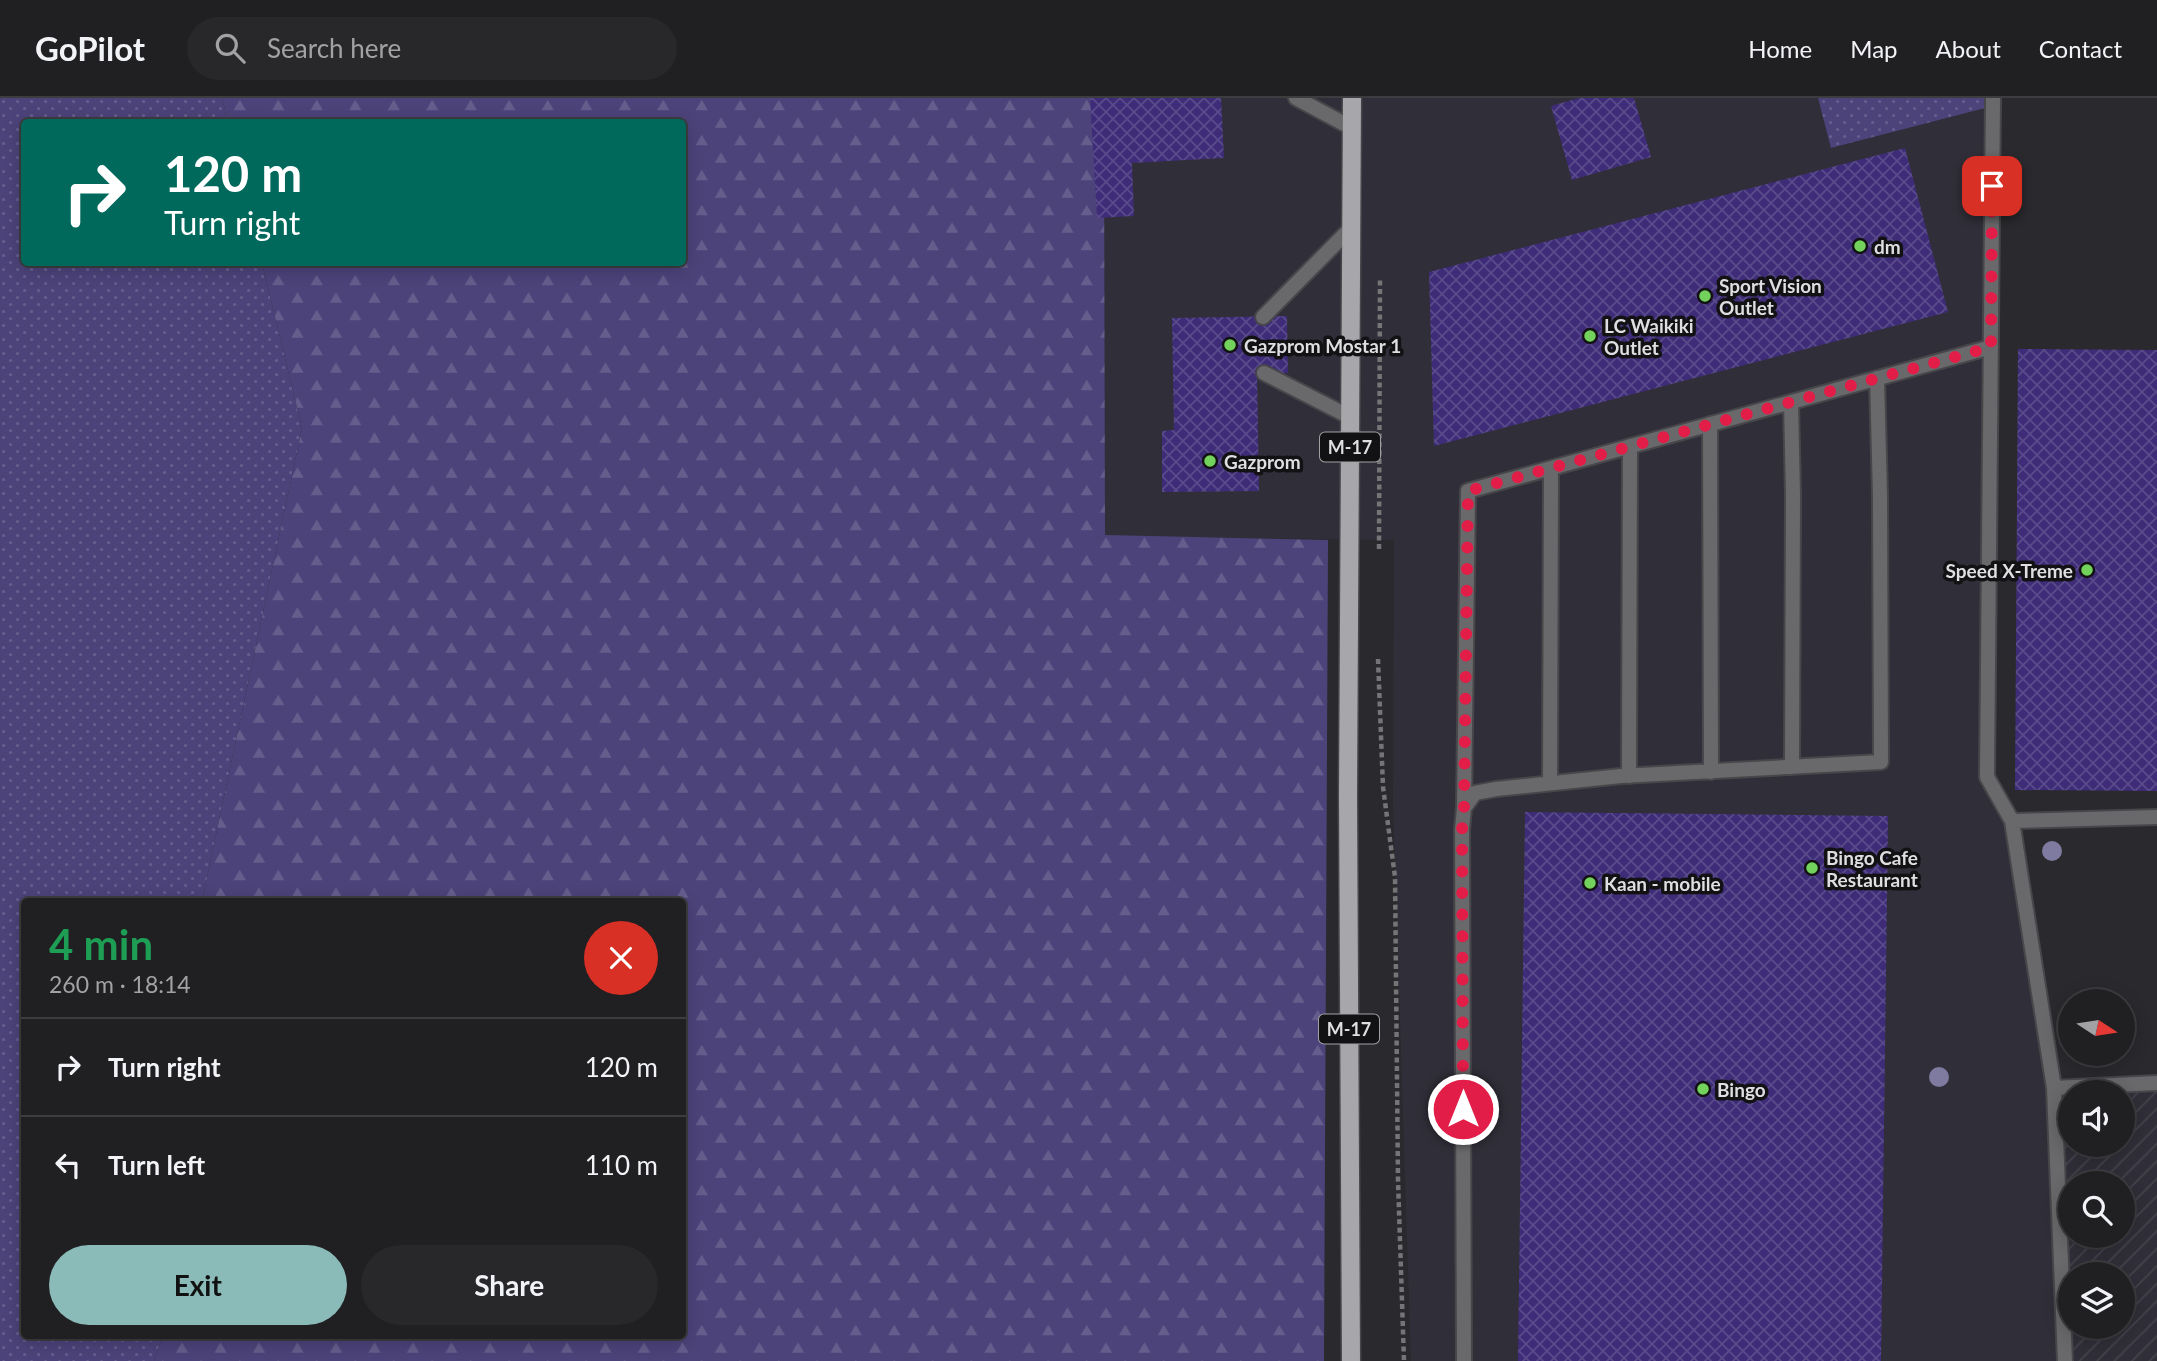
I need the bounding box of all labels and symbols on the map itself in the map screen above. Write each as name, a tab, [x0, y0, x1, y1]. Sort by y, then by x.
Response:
pin	[1962, 156, 2022, 216]
place label: dm	[1874, 235, 1901, 258]
marker: dm	[1852, 238, 1868, 254]
place label: Sport Vision Outlet	[1719, 274, 1822, 319]
marker: Sport Vision Outlet	[1697, 288, 1713, 304]
place label: LC Waikiki Outlet	[1604, 314, 1694, 359]
marker: LC Waikiki Outlet	[1582, 328, 1598, 344]
place label: Gazprom Mostar 1	[1244, 334, 1401, 357]
marker: Gazprom Mostar 1	[1222, 337, 1238, 353]
road number: M-17	[1320, 432, 1380, 461]
place label: Gazprom	[1224, 450, 1301, 473]
marker: Gazprom	[1202, 453, 1218, 469]
place label: Speed X-Treme	[1946, 559, 2073, 582]
marker: Speed X-Treme	[2079, 562, 2095, 578]
place label: Bingo Cafe Restaurant	[1826, 846, 1918, 891]
marker: Bingo Cafe Restaurant	[1804, 860, 1820, 876]
place label: Kaan - mobile	[1604, 872, 1721, 895]
marker: Kaan - mobile	[1582, 875, 1598, 891]
north arrow	[2058, 989, 2135, 1066]
road number: M-17	[1319, 1014, 1379, 1044]
position arrow	[1426, 1072, 1500, 1146]
place label: Bingo	[1717, 1078, 1766, 1101]
marker: Bingo	[1695, 1081, 1711, 1097]

